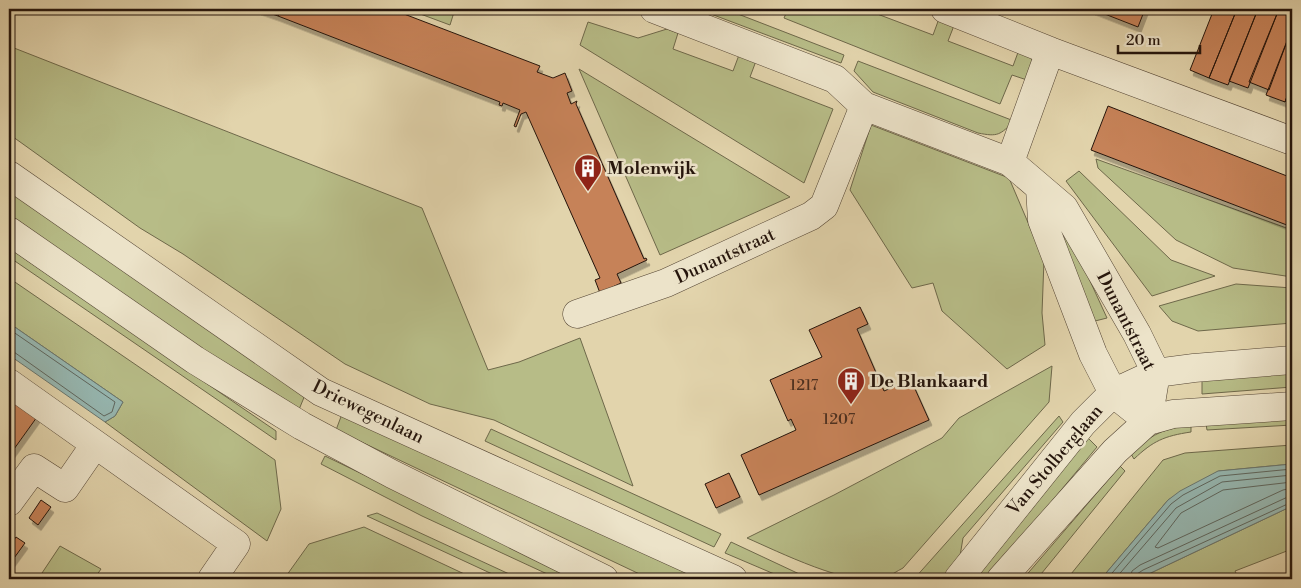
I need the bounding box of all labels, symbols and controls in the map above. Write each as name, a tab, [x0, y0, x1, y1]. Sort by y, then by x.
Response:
scale bar	[1118, 22, 1201, 54]
text: 20 m	[1126, 31, 1161, 50]
building icon: Molenwijk	[573, 153, 603, 192]
place label: Molenwijk	[607, 157, 697, 180]
street label: Dunantstraat	[671, 223, 779, 289]
street label: Dunantstraat	[1091, 268, 1161, 375]
building icon: De Blankaard	[836, 366, 866, 405]
place label: De Blankaard	[870, 370, 988, 393]
street label: Driewegenlaan	[308, 375, 428, 449]
house number: 1217	[790, 376, 819, 395]
street label: Van Stolberglaan	[1001, 400, 1108, 521]
house number: 1207	[823, 410, 856, 429]

